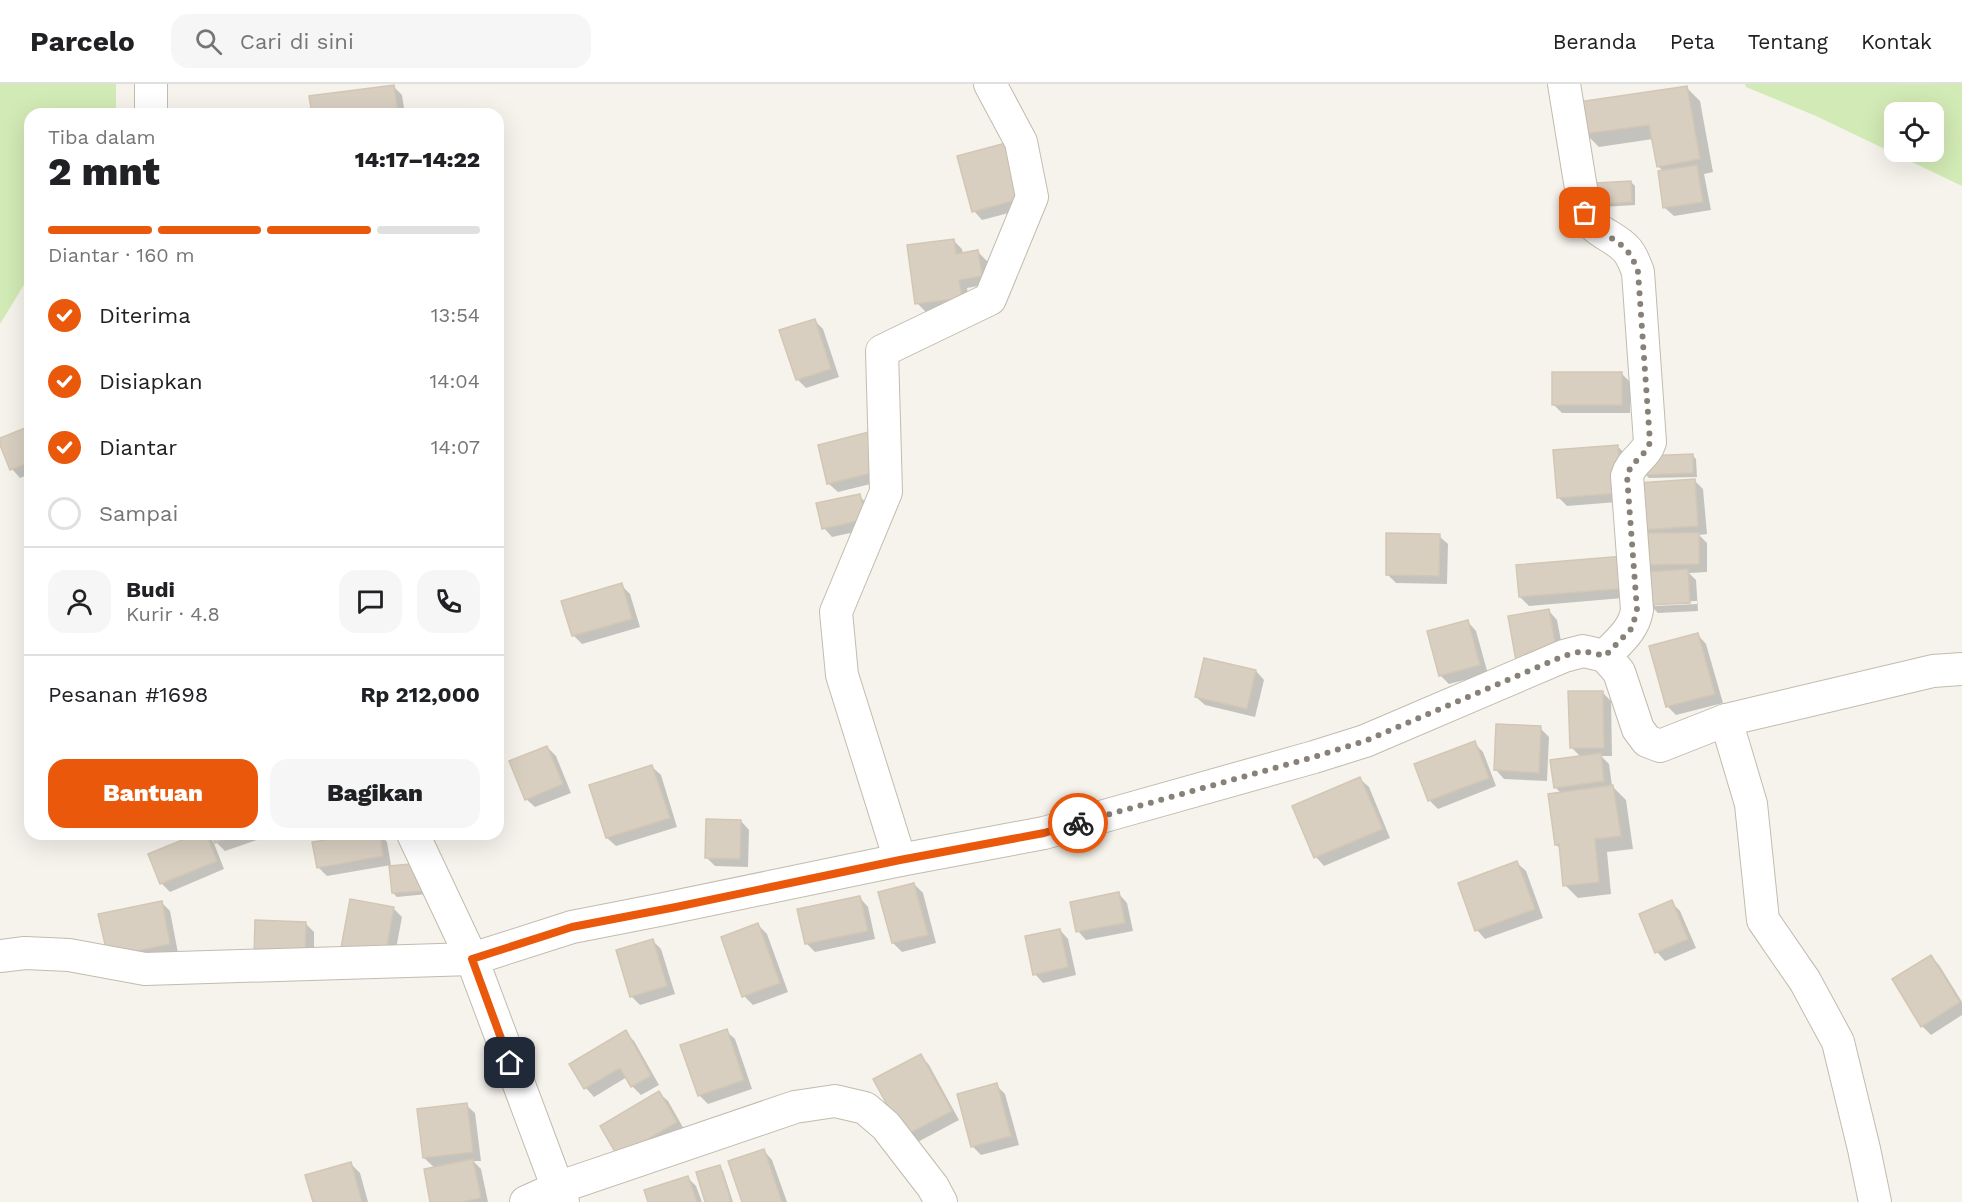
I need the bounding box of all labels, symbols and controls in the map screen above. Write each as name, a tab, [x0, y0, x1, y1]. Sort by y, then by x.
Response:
search box	[171, 14, 591, 68]
text: Parcelo	[30, 25, 135, 58]
icon: search	[192, 25, 225, 58]
text: Cari di sini	[240, 29, 354, 54]
text: Beranda	[1553, 29, 1637, 54]
text: Peta	[1670, 29, 1715, 54]
text: Tentang	[1748, 29, 1828, 54]
text: Kontak	[1861, 29, 1932, 54]
map controls	[1884, 102, 1944, 162]
button: locate	[1884, 102, 1944, 162]
text: Tiba dalam	[48, 125, 156, 149]
text: 14:17–14:22	[355, 147, 480, 172]
text: 2 mnt	[48, 149, 160, 194]
pin	[1559, 187, 1610, 238]
icon: bag	[1568, 196, 1601, 229]
text: Diantar · 160 m	[48, 243, 195, 267]
icon: check	[48, 299, 81, 332]
text: Diterima	[99, 303, 191, 328]
text: 13:54	[431, 303, 480, 327]
icon: check	[48, 365, 81, 398]
text: Disiapkan	[99, 369, 203, 394]
text: 14:04	[429, 369, 480, 393]
icon: check	[48, 431, 81, 464]
text: Diantar	[99, 435, 177, 460]
text: 14:07	[431, 435, 480, 459]
text: Sampai	[99, 501, 178, 526]
button: person	[48, 570, 111, 633]
button: chat	[339, 570, 402, 633]
button: phone	[417, 570, 480, 633]
text: Budi	[126, 577, 175, 602]
text: Kurir · 4.8	[126, 602, 220, 626]
text: Pesanan #1698	[48, 682, 208, 707]
text: Rp 212,000	[360, 682, 480, 707]
button: Bantuan	[48, 759, 258, 828]
button: Bagikan	[270, 759, 480, 828]
courier	[1048, 793, 1108, 853]
icon: bike	[1062, 807, 1095, 840]
pin	[484, 1037, 535, 1088]
icon: home	[493, 1046, 526, 1079]

